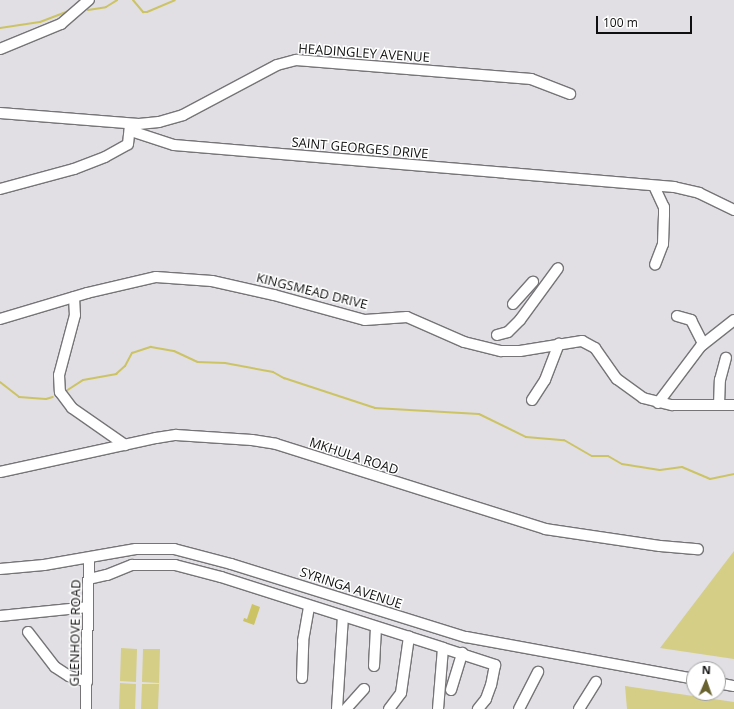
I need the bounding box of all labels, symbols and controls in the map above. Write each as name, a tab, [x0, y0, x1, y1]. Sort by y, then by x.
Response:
scale bar	[598, 8, 694, 34]
text: 100 m	[603, 14, 638, 31]
street label: HEADINGLEY AVENUE	[298, 41, 430, 65]
street label: SAINT GEORGES DRIVE	[291, 134, 429, 162]
street label: KINGSMEAD DRIVE	[255, 270, 369, 312]
street label: MKHULA ROAD	[307, 434, 401, 478]
street label: SYRINGA AVENUE	[298, 564, 404, 612]
street label: GLENHOVE ROAD	[66, 579, 84, 687]
north arrow	[686, 661, 726, 701]
text: N	[702, 662, 711, 677]

